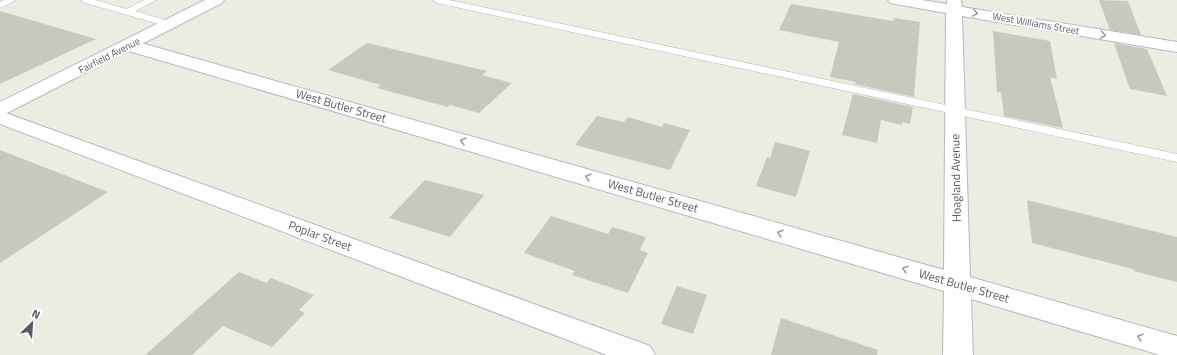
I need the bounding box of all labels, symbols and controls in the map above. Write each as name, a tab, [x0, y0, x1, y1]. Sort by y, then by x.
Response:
one-way arrow	[972, 8, 978, 17]
street label: West Williams Street	[991, 8, 1081, 39]
one-way arrow	[1100, 30, 1106, 38]
street label: Fairfield Avenue	[76, 34, 143, 77]
street label: West Butler Street	[294, 84, 389, 128]
street label: Hoagland Avenue	[945, 134, 966, 222]
one-way arrow	[460, 137, 467, 146]
one-way arrow	[585, 173, 592, 182]
street label: West Butler Street	[606, 174, 701, 218]
street label: Poplar Street	[286, 215, 355, 256]
one-way arrow	[777, 229, 784, 238]
street label: West Butler Street	[917, 264, 1012, 308]
one-way arrow	[902, 265, 909, 274]
north arrow	[12, 303, 52, 343]
text: N	[29, 305, 43, 323]
one-way arrow	[1136, 333, 1143, 342]

